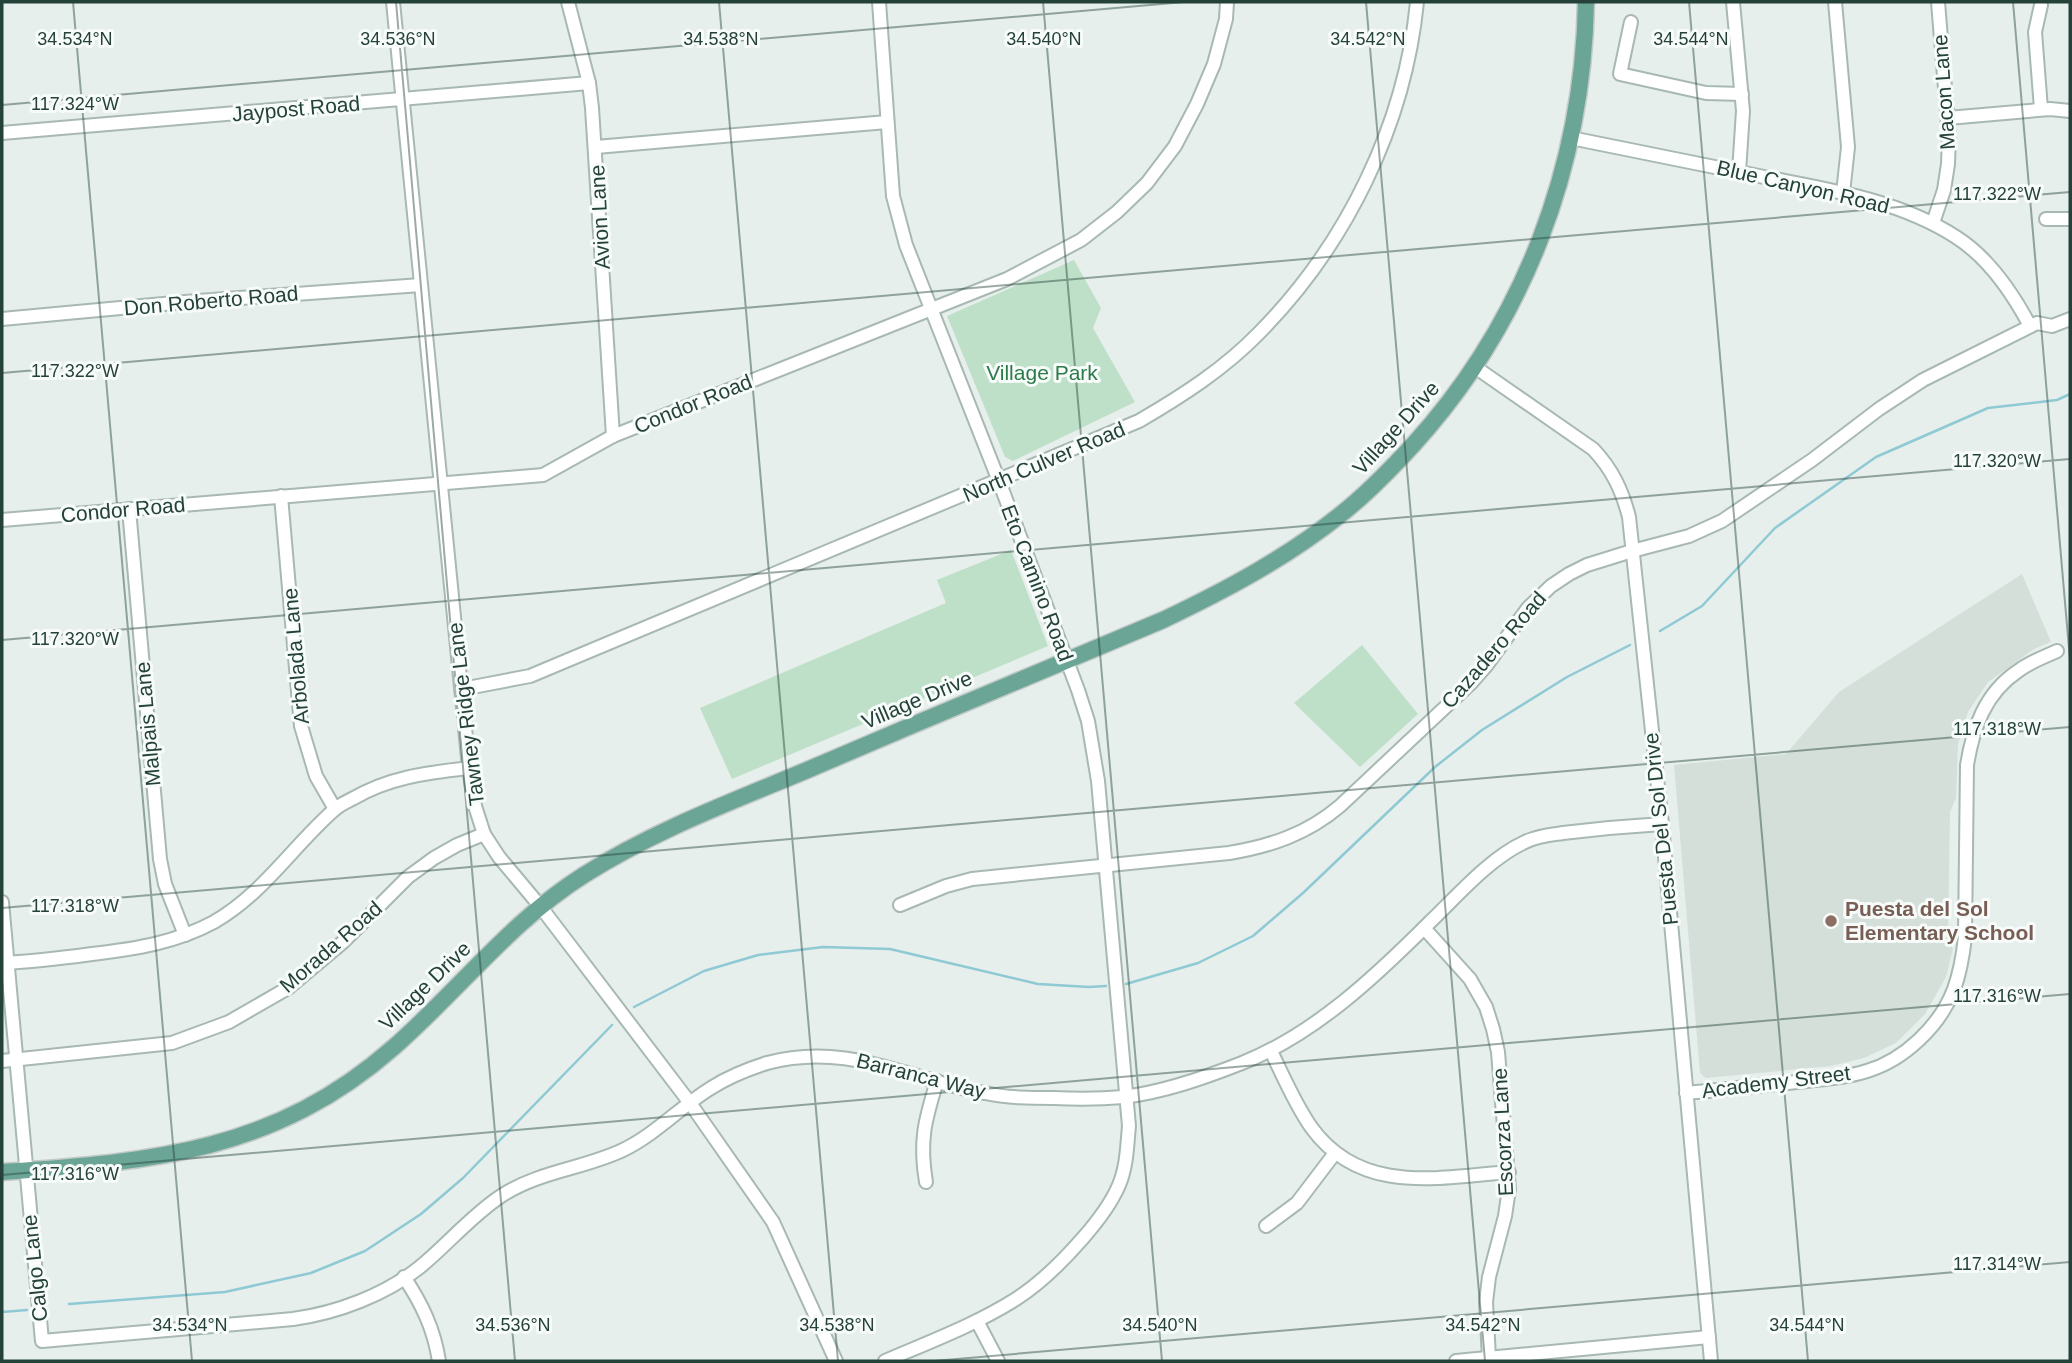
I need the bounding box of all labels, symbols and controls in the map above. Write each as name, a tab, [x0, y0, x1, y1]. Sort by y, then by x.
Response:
text: 34.534°N	[37, 29, 113, 49]
text: 34.536°N	[360, 29, 436, 49]
text: 34.538°N	[683, 29, 759, 49]
text: 34.540°N	[1006, 29, 1082, 49]
text: 34.542°N	[1330, 29, 1406, 49]
text: 34.544°N	[1653, 29, 1729, 49]
street label: Macon Lane	[1928, 34, 1959, 150]
street label: Jaypost Road	[231, 91, 361, 126]
text: 117.324°W	[31, 94, 119, 114]
street label: Blue Canyon Road	[1715, 155, 1892, 218]
street label: Avion Lane	[585, 164, 614, 270]
text: 117.322°W	[1953, 184, 2041, 204]
street label: Don Roberto Road	[123, 281, 299, 320]
text: 117.322°W	[31, 361, 119, 381]
park label: Village Park	[986, 361, 1098, 384]
street label: Condor Road	[631, 369, 755, 438]
street label: Village Drive	[1348, 376, 1443, 479]
street label: North Culver Road	[959, 417, 1128, 506]
text: 117.320°W	[1953, 451, 2041, 471]
street label: Condor Road	[60, 493, 186, 526]
street label: Eto Camino Road	[997, 501, 1078, 664]
street label: Arbolada Lane	[278, 587, 313, 725]
street label: Cazadero Road	[1437, 587, 1551, 713]
street label: Tawney Ridge Lane	[443, 621, 488, 807]
text: 117.320°W	[31, 629, 119, 649]
street label: Malpais Lane	[131, 661, 164, 787]
street label: Village Drive	[858, 666, 975, 733]
text: 117.318°W	[1953, 719, 2041, 739]
street label: Puesta Del Sol Drive	[1639, 732, 1682, 927]
text: 117.318°W	[31, 896, 119, 916]
street label: Morada Road	[275, 896, 386, 997]
place label: Puesta del Sol Elementary School	[1845, 897, 2034, 944]
marker: Puesta del Sol Elementary School	[1823, 913, 1839, 929]
street label: Village Drive	[374, 937, 475, 1035]
text: 117.316°W	[1953, 986, 2041, 1006]
street label: Barranca Way	[854, 1048, 989, 1103]
street label: Academy Street	[1700, 1061, 1852, 1102]
street label: Escorza Lane	[1488, 1067, 1517, 1197]
text: 117.316°W	[31, 1164, 119, 1184]
street label: Calgo Lane	[17, 1213, 52, 1323]
text: 117.314°W	[1953, 1254, 2041, 1274]
text: 34.534°N	[152, 1315, 228, 1335]
text: 34.536°N	[475, 1315, 551, 1335]
text: 34.538°N	[799, 1315, 875, 1335]
text: 34.540°N	[1122, 1315, 1198, 1335]
text: 34.542°N	[1445, 1315, 1521, 1335]
text: 34.544°N	[1769, 1315, 1845, 1335]

